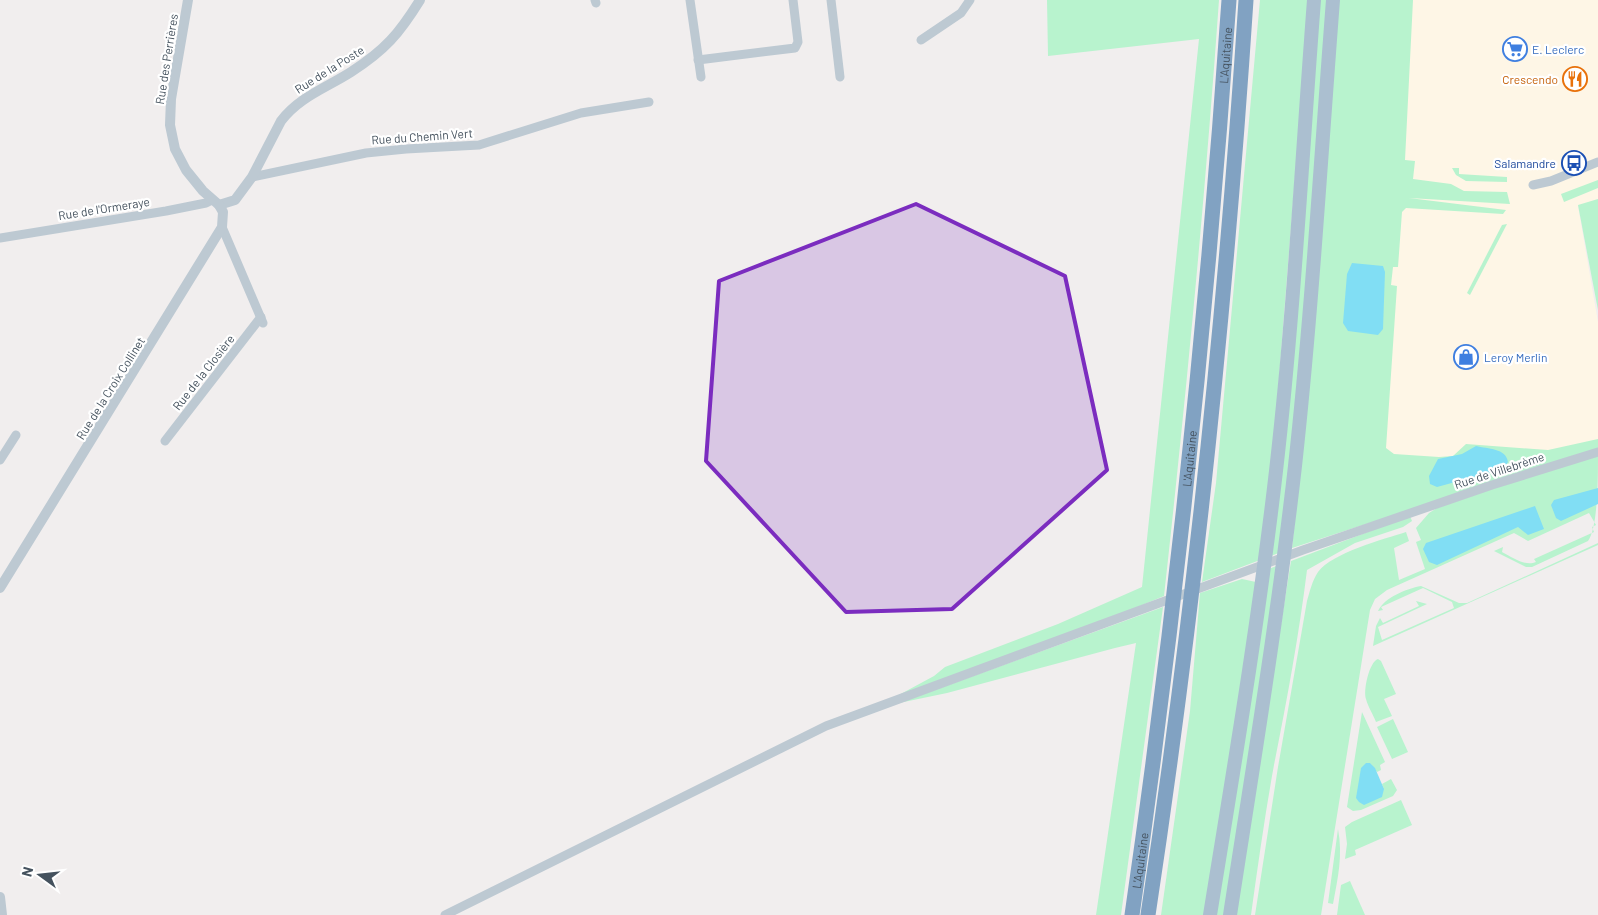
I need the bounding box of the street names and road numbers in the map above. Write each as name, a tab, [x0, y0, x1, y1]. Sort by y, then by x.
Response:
street label: Rue des Perrières	[152, 13, 180, 105]
street label: L'Aquitaine	[1216, 26, 1234, 84]
street label: Rue de la Poste	[292, 42, 366, 96]
street label: Rue du Chemin Vert	[371, 125, 473, 147]
street label: Rue de l'Ormeraye	[57, 194, 151, 222]
street label: Rue de la Closière	[169, 332, 237, 412]
street label: Rue de la Croix Collinet	[73, 334, 147, 442]
street label: L'Aquitaine	[1179, 430, 1199, 488]
street label: Rue de Villebrème	[1452, 449, 1546, 491]
street label: L'Aquitaine	[1129, 831, 1151, 890]

